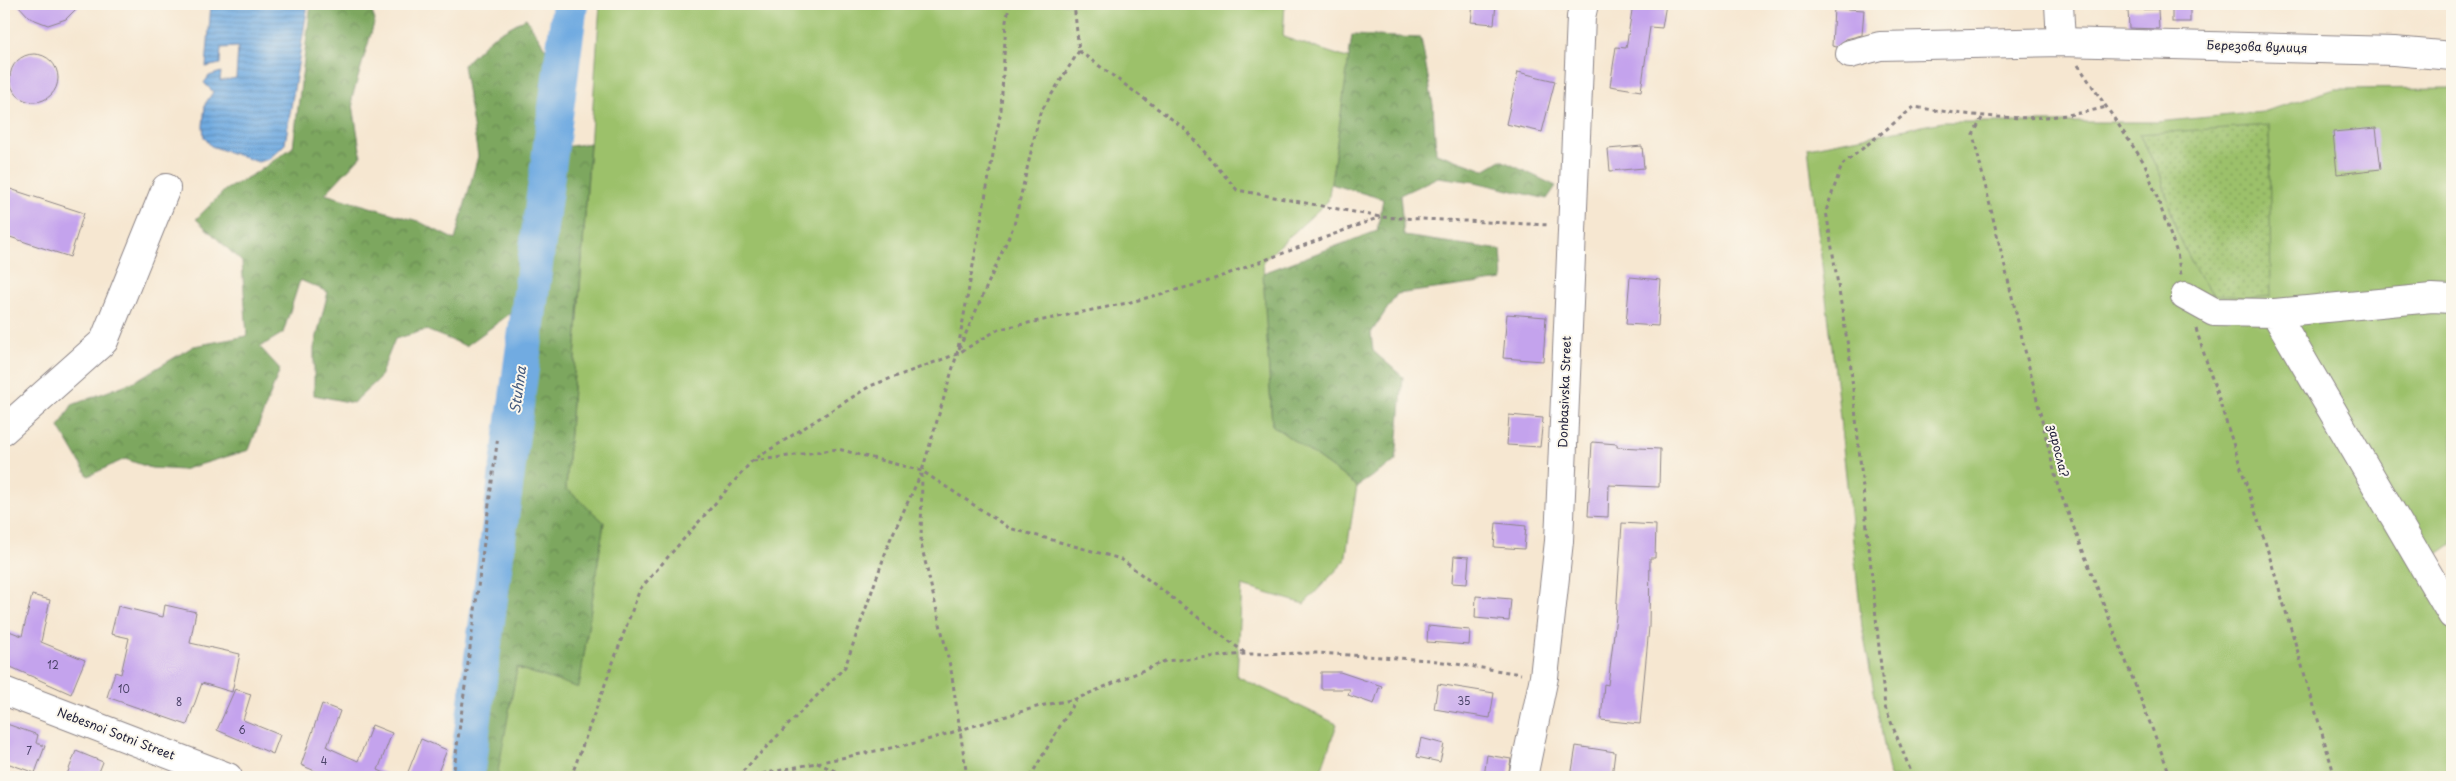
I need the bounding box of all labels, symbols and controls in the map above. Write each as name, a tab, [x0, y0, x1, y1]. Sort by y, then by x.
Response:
street label: Березова вулиця	[2206, 35, 2308, 57]
street label: Donbasivska Street	[1553, 335, 1575, 448]
water label: Stuhna	[504, 364, 531, 415]
street label: заросла?	[2044, 422, 2074, 479]
house number: 12	[47, 657, 59, 672]
house number: 10	[118, 681, 130, 696]
house number: 35	[1458, 693, 1470, 708]
house number: 8	[176, 694, 182, 709]
street label: Nebesnoi Sotni Street	[55, 702, 178, 764]
house number: 6	[238, 722, 246, 737]
house number: 7	[26, 743, 32, 758]
house number: 4	[321, 753, 328, 768]

